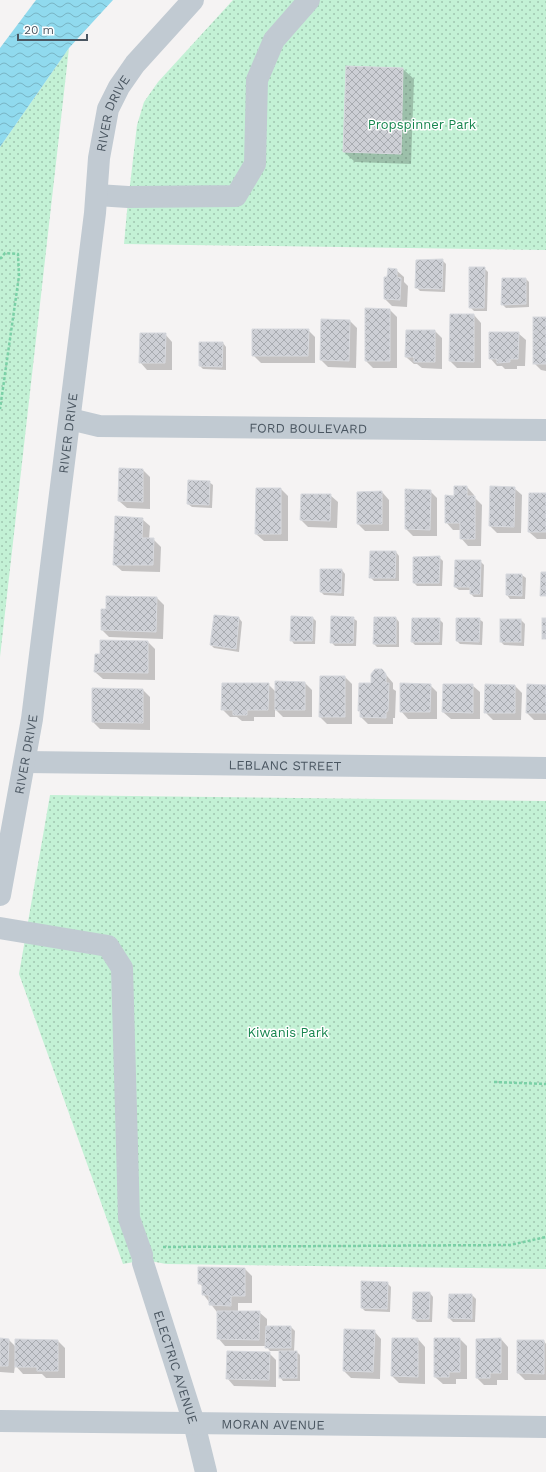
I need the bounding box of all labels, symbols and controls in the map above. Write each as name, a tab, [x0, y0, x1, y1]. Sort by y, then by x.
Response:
scale bar	[18, 16, 87, 42]
text: 20 m	[24, 23, 54, 37]
street label: RIVER DRIVE	[93, 72, 133, 153]
park label: Propspinner Park	[368, 117, 477, 132]
street label: RIVER DRIVE	[56, 392, 81, 474]
street label: FORD BOULEVARD	[249, 420, 367, 436]
street label: RIVER DRIVE	[11, 714, 41, 796]
street label: LEBLANC STREET	[229, 757, 342, 774]
park label: Kiwanis Park	[248, 1025, 329, 1040]
street label: ELECTRIC AVENUE	[151, 1309, 201, 1425]
street label: MORAN AVENUE	[221, 1416, 325, 1433]

